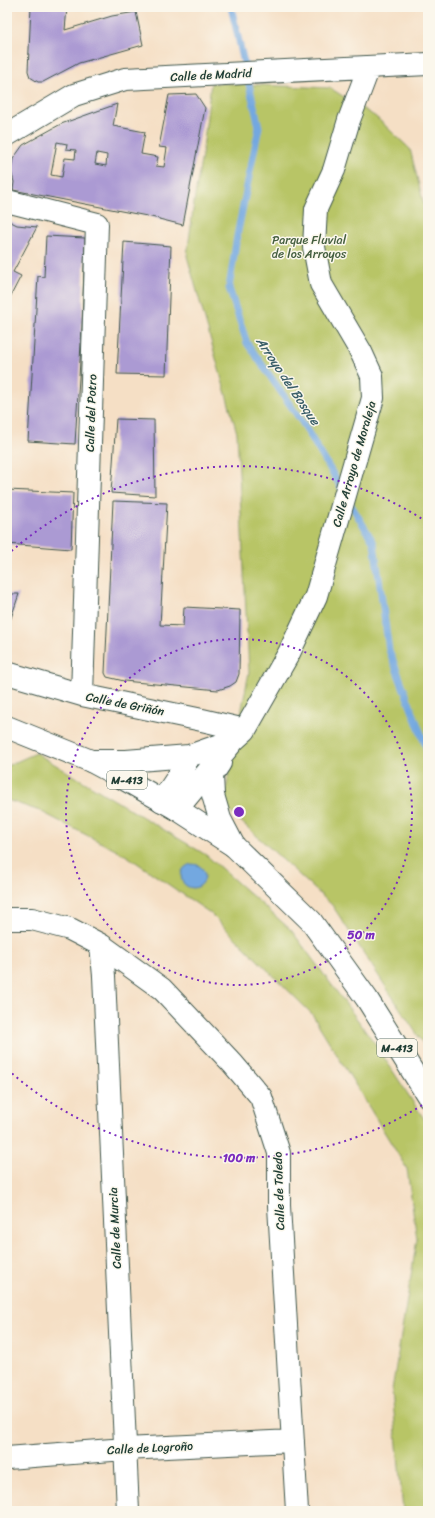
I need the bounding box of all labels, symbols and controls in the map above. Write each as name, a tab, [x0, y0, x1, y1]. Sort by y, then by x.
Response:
street label: Calle de Madrid	[170, 62, 253, 88]
park label: Parque Fluvial de los Arroyos	[272, 229, 347, 265]
water label: Arroyo del Bosque	[249, 331, 327, 431]
street label: Calle del Potro	[79, 374, 103, 452]
street label: Calle Arroyo de Moraleja	[325, 398, 383, 530]
street label: Calle de Griñón	[84, 686, 167, 722]
road number: M-413	[107, 771, 147, 789]
centre of rings	[232, 805, 246, 819]
text: 50 m	[347, 924, 375, 946]
road number: M-413	[377, 1039, 417, 1057]
text: 100 m	[223, 1147, 256, 1169]
street label: Calle de Toledo	[267, 1151, 291, 1231]
street label: Calle de Murcia	[102, 1187, 128, 1269]
street label: Calle de Logroño	[106, 1435, 194, 1461]

